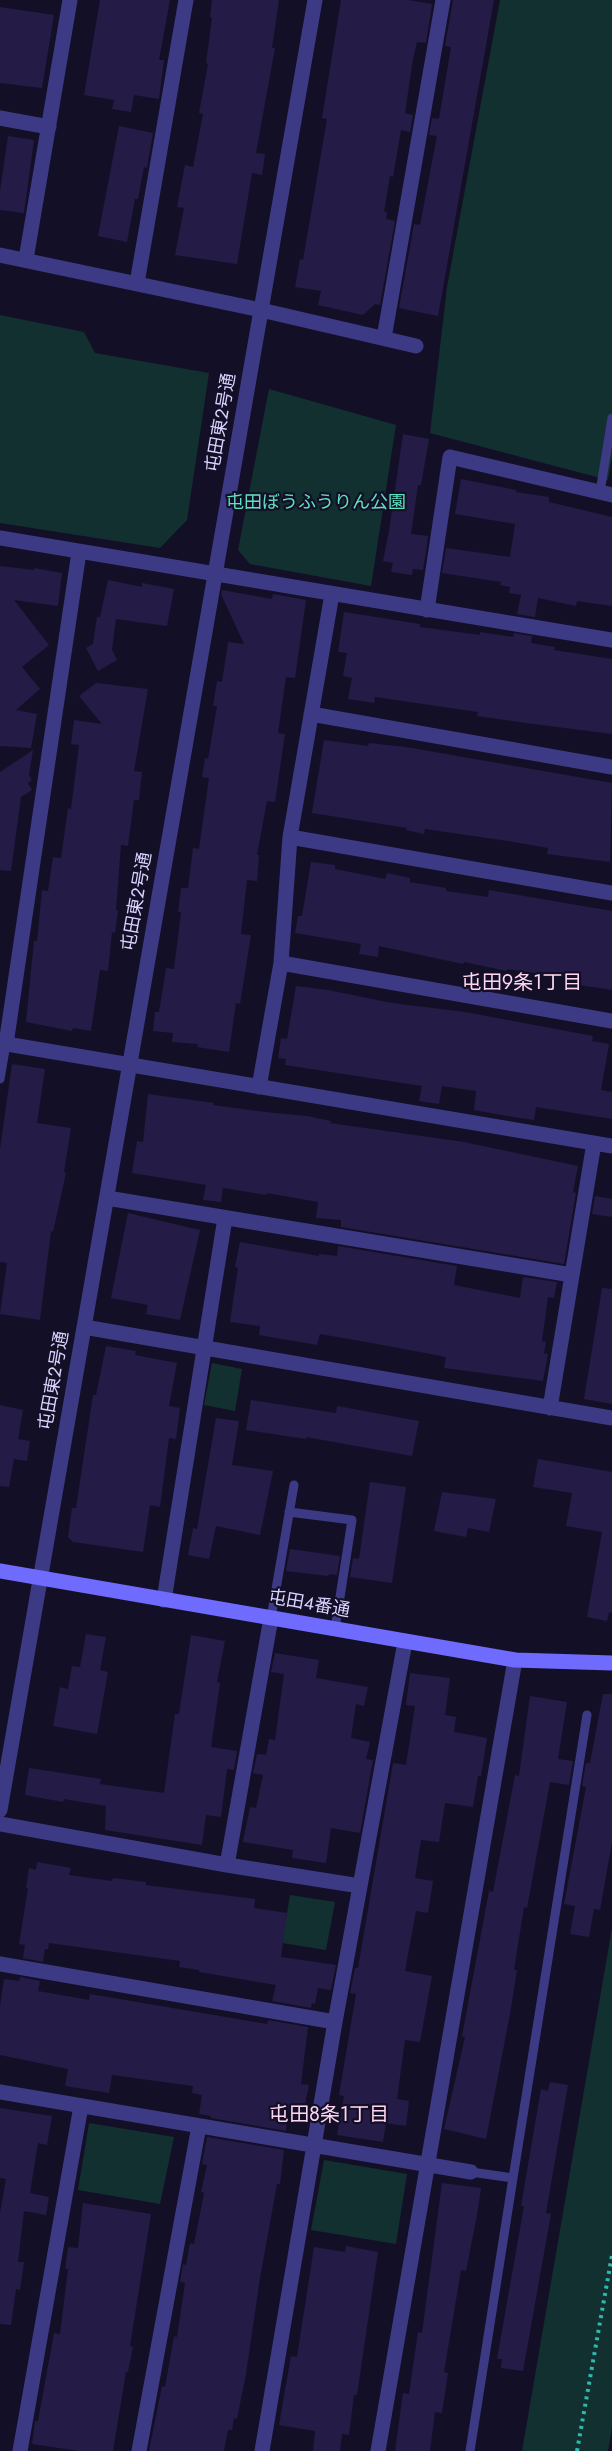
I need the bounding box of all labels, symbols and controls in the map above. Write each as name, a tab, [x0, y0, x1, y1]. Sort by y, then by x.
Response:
street label: 屯田東2号通	[203, 372, 241, 474]
park label: 屯田ぼうふうりん公園	[226, 493, 406, 515]
street label: 屯田東2号通	[119, 851, 157, 953]
district label: 屯田9条1丁目	[462, 972, 582, 996]
street label: 屯田東2号通	[36, 1330, 74, 1432]
street label: 屯田4番通	[267, 1587, 351, 1623]
district label: 屯田8条1丁目	[269, 2104, 389, 2128]

